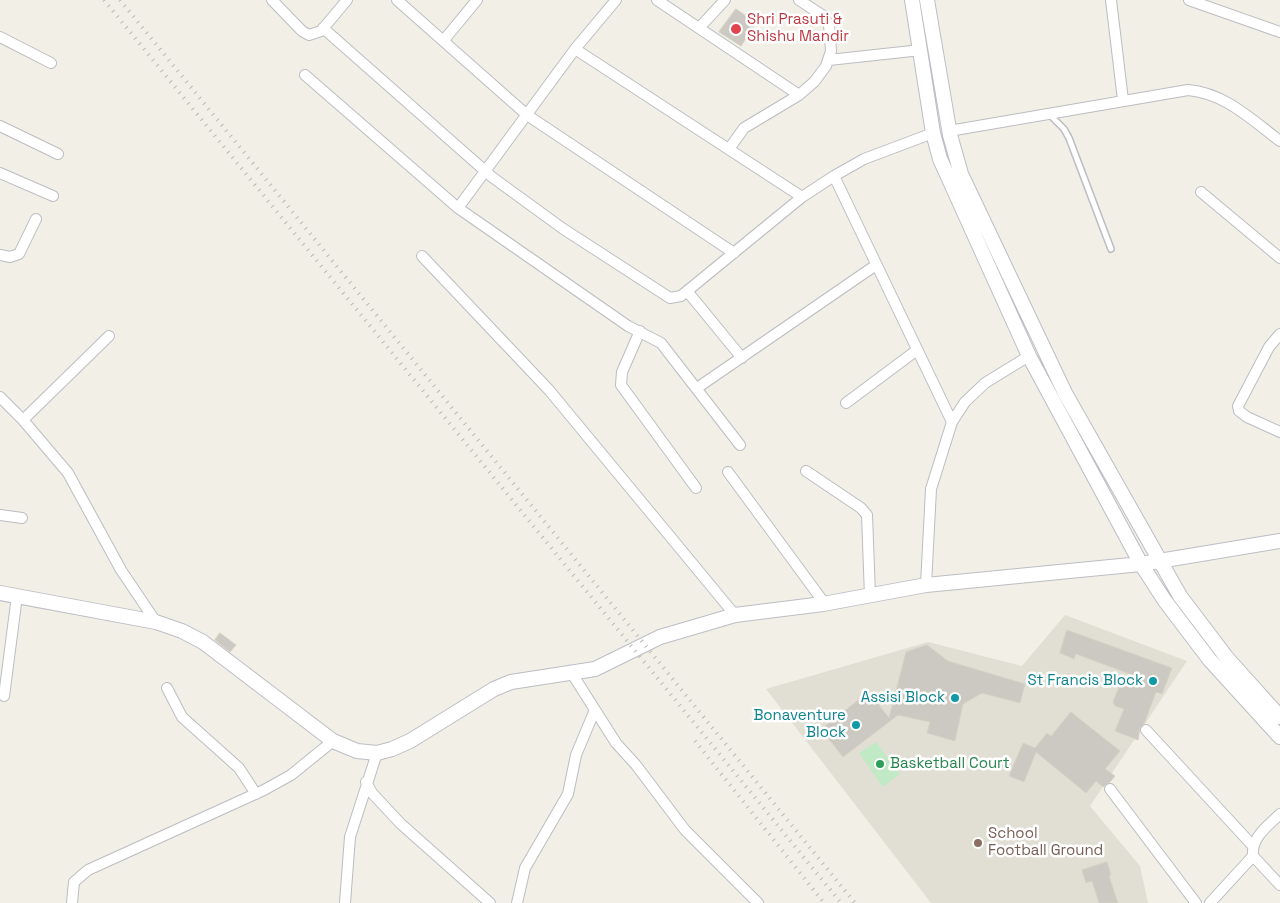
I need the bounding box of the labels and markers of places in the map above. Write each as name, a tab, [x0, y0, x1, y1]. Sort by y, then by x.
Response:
place label: Shri Prasuti & Shishu Mandir	[747, 11, 849, 46]
marker: Shri Prasuti & Shishu Mandir	[729, 22, 743, 36]
place label: St Francis Block	[1027, 672, 1143, 690]
marker: St Francis Block	[1147, 675, 1159, 687]
place label: Assisi Block	[861, 689, 945, 707]
marker: Assisi Block	[949, 692, 961, 704]
place label: Bonaventure Block	[753, 707, 846, 742]
marker: Bonaventure Block	[850, 719, 862, 731]
place label: Basketball Court	[890, 755, 1010, 773]
marker: Basketball Court	[874, 758, 886, 770]
place label: School Football Ground	[988, 825, 1103, 860]
marker: School Football Ground	[972, 837, 984, 849]

